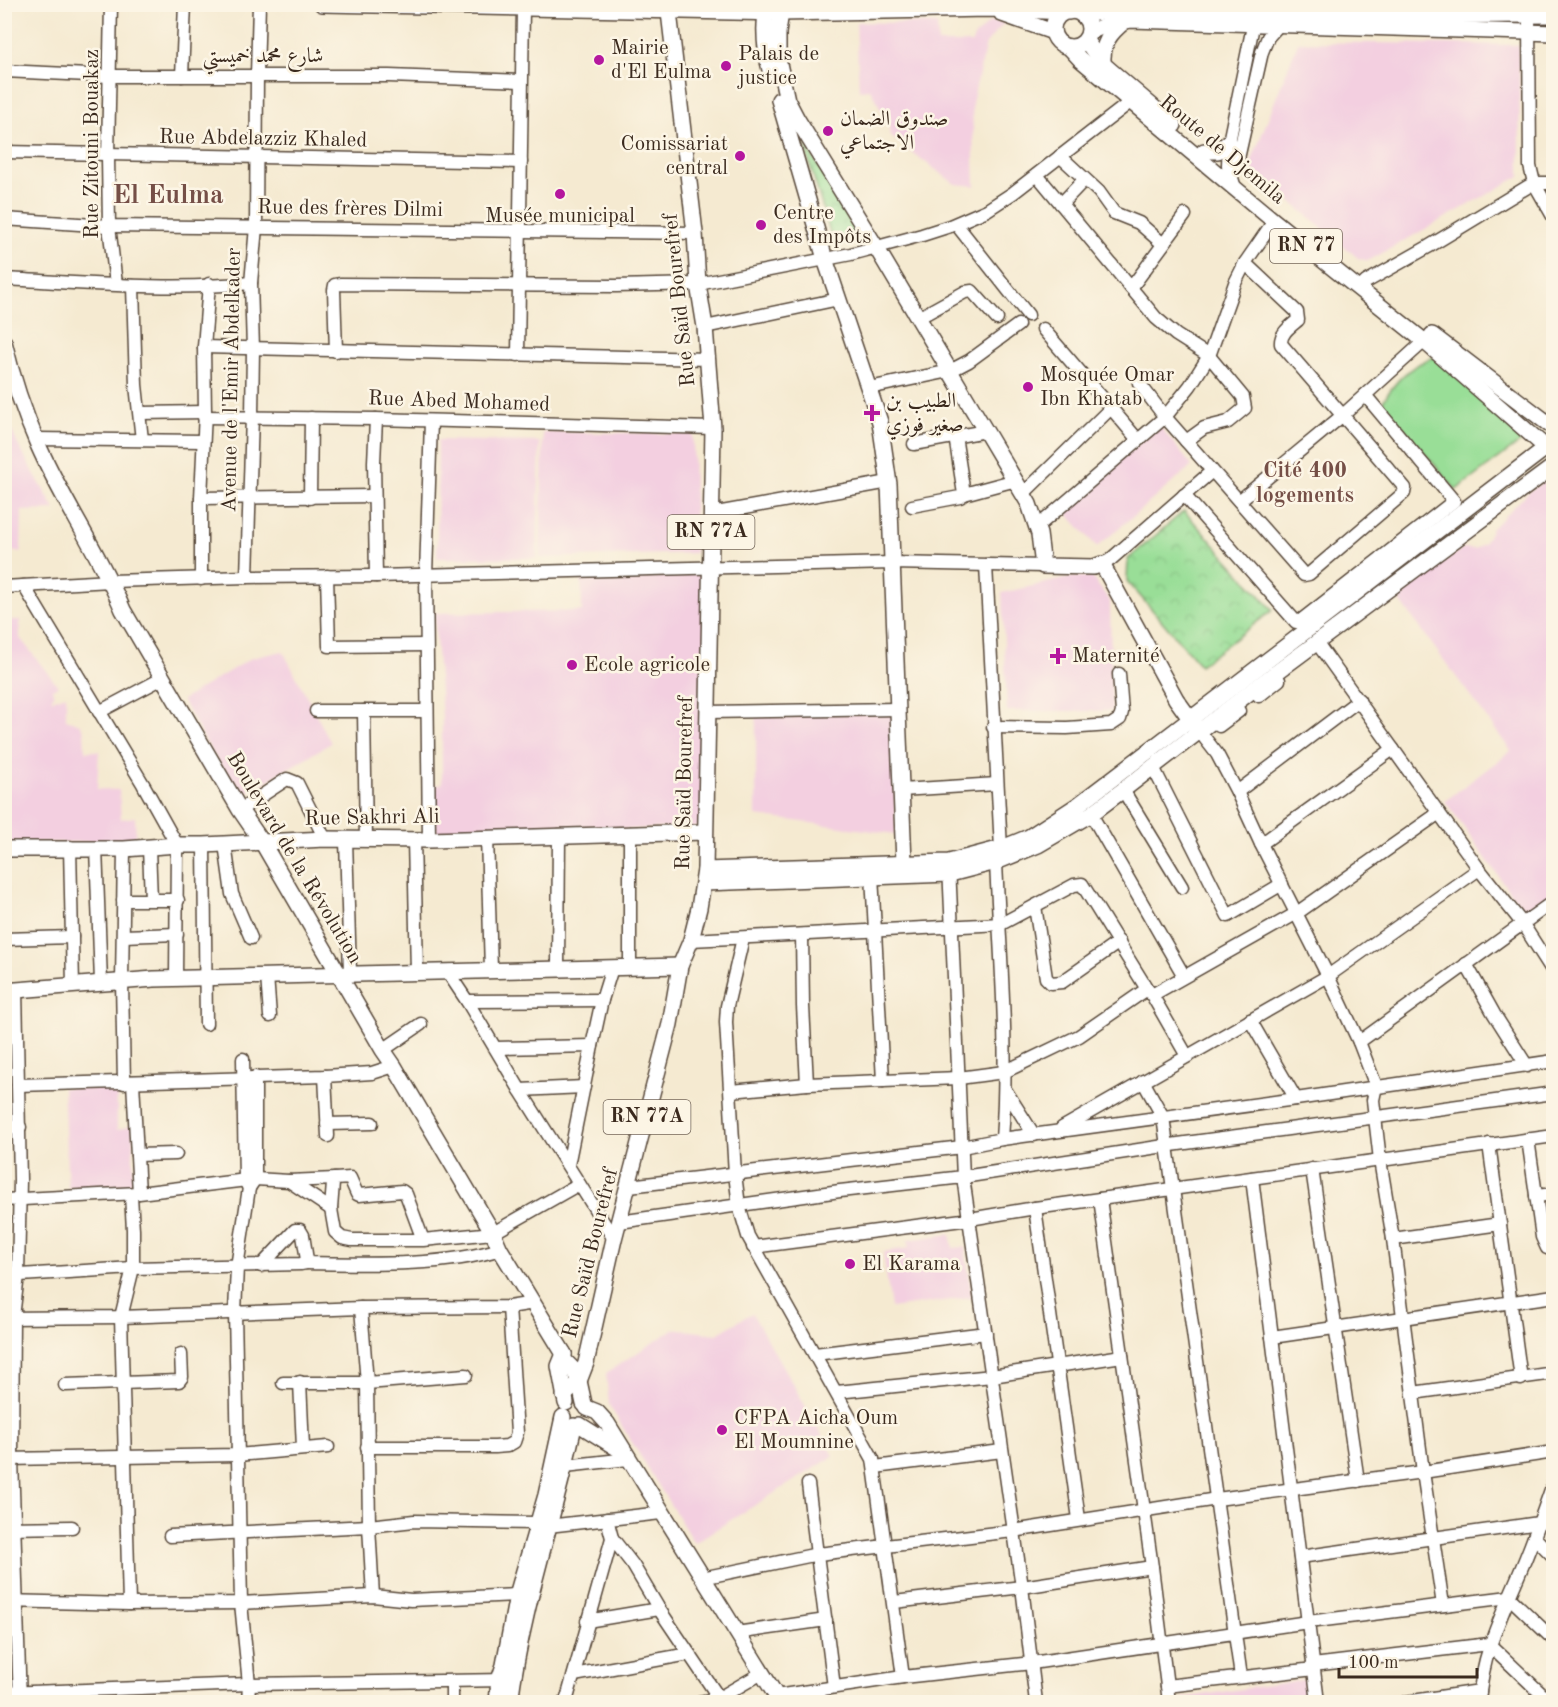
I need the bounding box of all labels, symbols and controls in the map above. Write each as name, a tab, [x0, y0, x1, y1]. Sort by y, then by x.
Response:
place label: Mairie d'El Eulma	[611, 38, 711, 83]
place label: Palais de justice	[737, 44, 819, 89]
street label: شارع محمد خميستي	[202, 46, 324, 75]
street label: Rue Zitouni Bouakaz	[82, 49, 103, 239]
marker: Mairie d'El Eulma	[592, 53, 606, 67]
marker: Palais de justice	[719, 59, 733, 73]
street label: Route de Djemila	[1155, 91, 1289, 209]
place label: صندوق الضمان الاجتماعي	[840, 109, 948, 159]
marker: صندوق الضمان الاجتماعي	[821, 124, 835, 138]
street label: Rue Abdelazziz Khaled	[159, 127, 367, 151]
place label: Comissariat central	[621, 134, 728, 179]
marker: Comissariat central	[733, 149, 747, 163]
district label: El Eulma	[112, 182, 224, 209]
marker: Musée municipal	[553, 187, 567, 201]
street label: Rue des frères Dilmi	[257, 197, 443, 221]
place label: Centre des Impôts	[773, 203, 871, 248]
place label: Musée municipal	[485, 206, 635, 227]
street label: Rue Saïd Bourefref	[660, 211, 700, 388]
marker: Centre des Impôts	[754, 218, 768, 232]
road number: RN 77	[1270, 229, 1342, 263]
street label: Avenue de l'Emir Abdelkader	[219, 247, 245, 513]
place label: Mosquée Omar Ibn Khatab	[1040, 365, 1175, 410]
marker: Mosquée Omar Ibn Khatab	[1021, 380, 1035, 394]
street label: Rue Abed Mohamed	[368, 388, 550, 416]
place label: الطبيب بن صغير فوزي	[886, 391, 964, 440]
marker: الطبيب بن صغير فوزي	[863, 404, 881, 422]
district label: Cité 400 logements	[1256, 460, 1354, 507]
road number: RN 77A	[668, 515, 754, 549]
place label: Maternité	[1072, 646, 1160, 667]
marker: Maternité	[1049, 647, 1067, 665]
place label: Ecole agricole	[584, 655, 710, 676]
marker: Ecole agricole	[565, 658, 579, 672]
street label: Rue Saïd Bourefref	[673, 695, 697, 870]
street label: Boulevard de la Révolution	[222, 748, 366, 968]
street label: Rue Sakhri Ali	[304, 806, 440, 830]
road number: RN 77A	[604, 1100, 690, 1134]
street label: Rue Saïd Bourefref	[560, 1165, 623, 1340]
place label: El Karama	[862, 1254, 960, 1275]
marker: El Karama	[843, 1257, 857, 1271]
place label: CFPA Aicha Oum El Moumnine	[734, 1408, 898, 1453]
marker: CFPA Aicha Oum El Moumnine	[715, 1423, 729, 1437]
scale bar	[1339, 1641, 1477, 1679]
text: 100 m	[1348, 1654, 1399, 1672]

